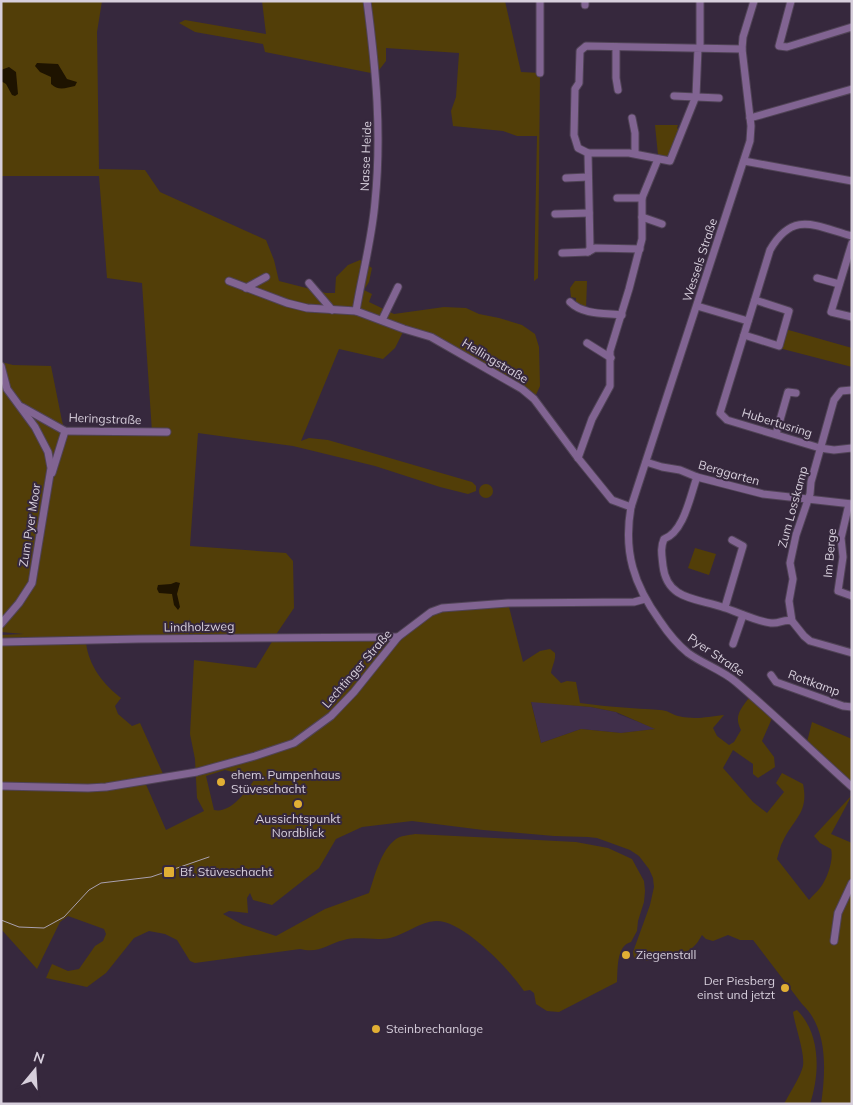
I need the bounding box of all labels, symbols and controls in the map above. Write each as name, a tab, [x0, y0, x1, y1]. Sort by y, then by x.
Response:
street label: Nasse Heide	[357, 121, 374, 191]
street label: Wessels Straße	[679, 216, 720, 303]
street label: Hellingstraße	[460, 335, 531, 386]
street label: Hubertusring	[740, 405, 814, 440]
street label: Heringstraße	[68, 410, 142, 427]
street label: Berggarten	[697, 457, 761, 488]
street label: Zum Losskamp	[774, 464, 811, 549]
street label: Zum Pyer Moor	[16, 482, 44, 568]
street label: Im Berge	[820, 528, 839, 578]
street label: Lindholzweg	[164, 618, 234, 635]
street label: Lechtinger Straße	[319, 627, 395, 711]
street label: Pyer Straße	[685, 630, 748, 679]
street label: Rottkamp	[786, 666, 842, 699]
place label: ehem. Pumpenhaus Stüveschacht	[231, 767, 341, 796]
marker: ehem. Pumpenhaus Stüveschacht	[215, 776, 227, 788]
marker: Aussichtspunkt Nordblick	[292, 798, 304, 810]
place label: Aussichtspunkt Nordblick	[255, 811, 341, 840]
place label: Bf. Stüveschacht	[180, 864, 273, 879]
marker: Bf. Stüveschacht	[162, 865, 176, 879]
place label: Ziegenstall	[636, 947, 696, 962]
marker: Ziegenstall	[620, 949, 632, 961]
place label: Der Piesberg einst und jetzt	[697, 973, 775, 1002]
marker: Der Piesberg einst und jetzt	[779, 982, 791, 994]
place label: Steinbrechanlage	[386, 1021, 483, 1036]
marker: Steinbrechanlage	[370, 1023, 382, 1035]
north arrow	[10, 1045, 60, 1095]
text: N	[31, 1047, 47, 1068]

